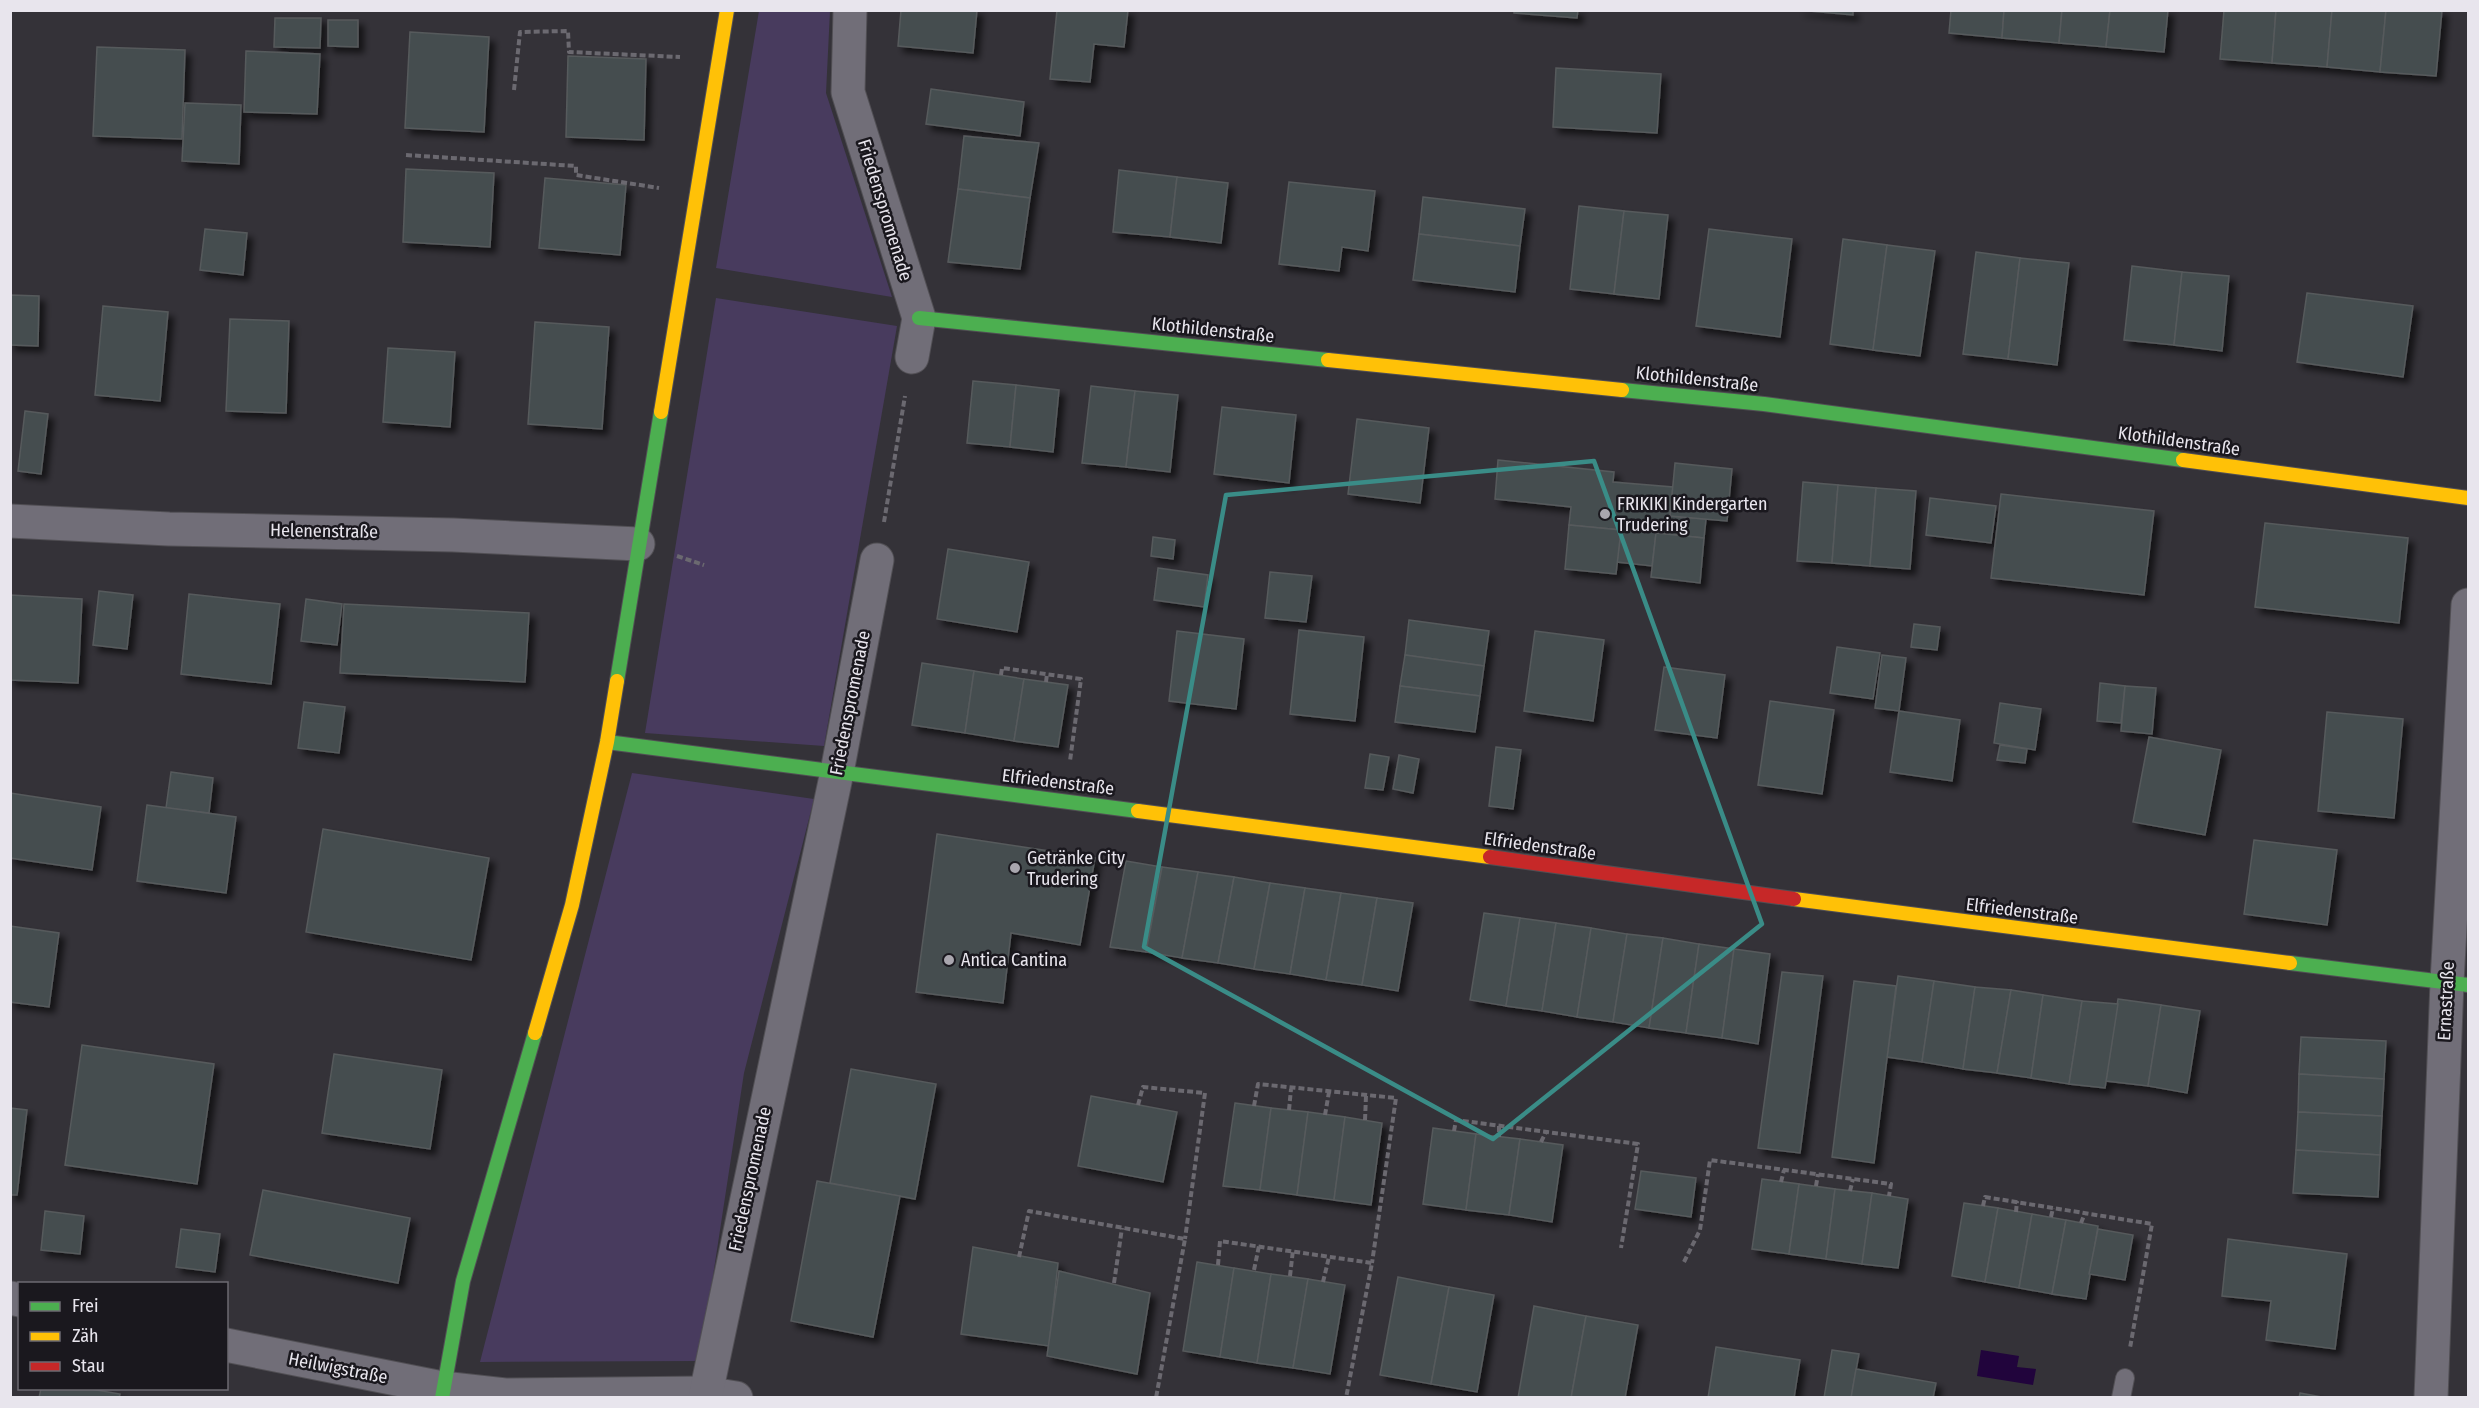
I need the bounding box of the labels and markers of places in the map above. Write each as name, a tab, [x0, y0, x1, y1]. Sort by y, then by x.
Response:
place label: FRIKIKI Kindergarten Trudering	[1617, 493, 1767, 536]
marker: FRIKIKI Kindergarten Trudering	[1598, 507, 1612, 521]
place label: Getränke City Trudering	[1027, 847, 1125, 890]
marker: Getränke City Trudering	[1008, 861, 1022, 875]
place label: Antica Cantina	[961, 949, 1067, 971]
marker: Antica Cantina	[942, 953, 956, 967]

